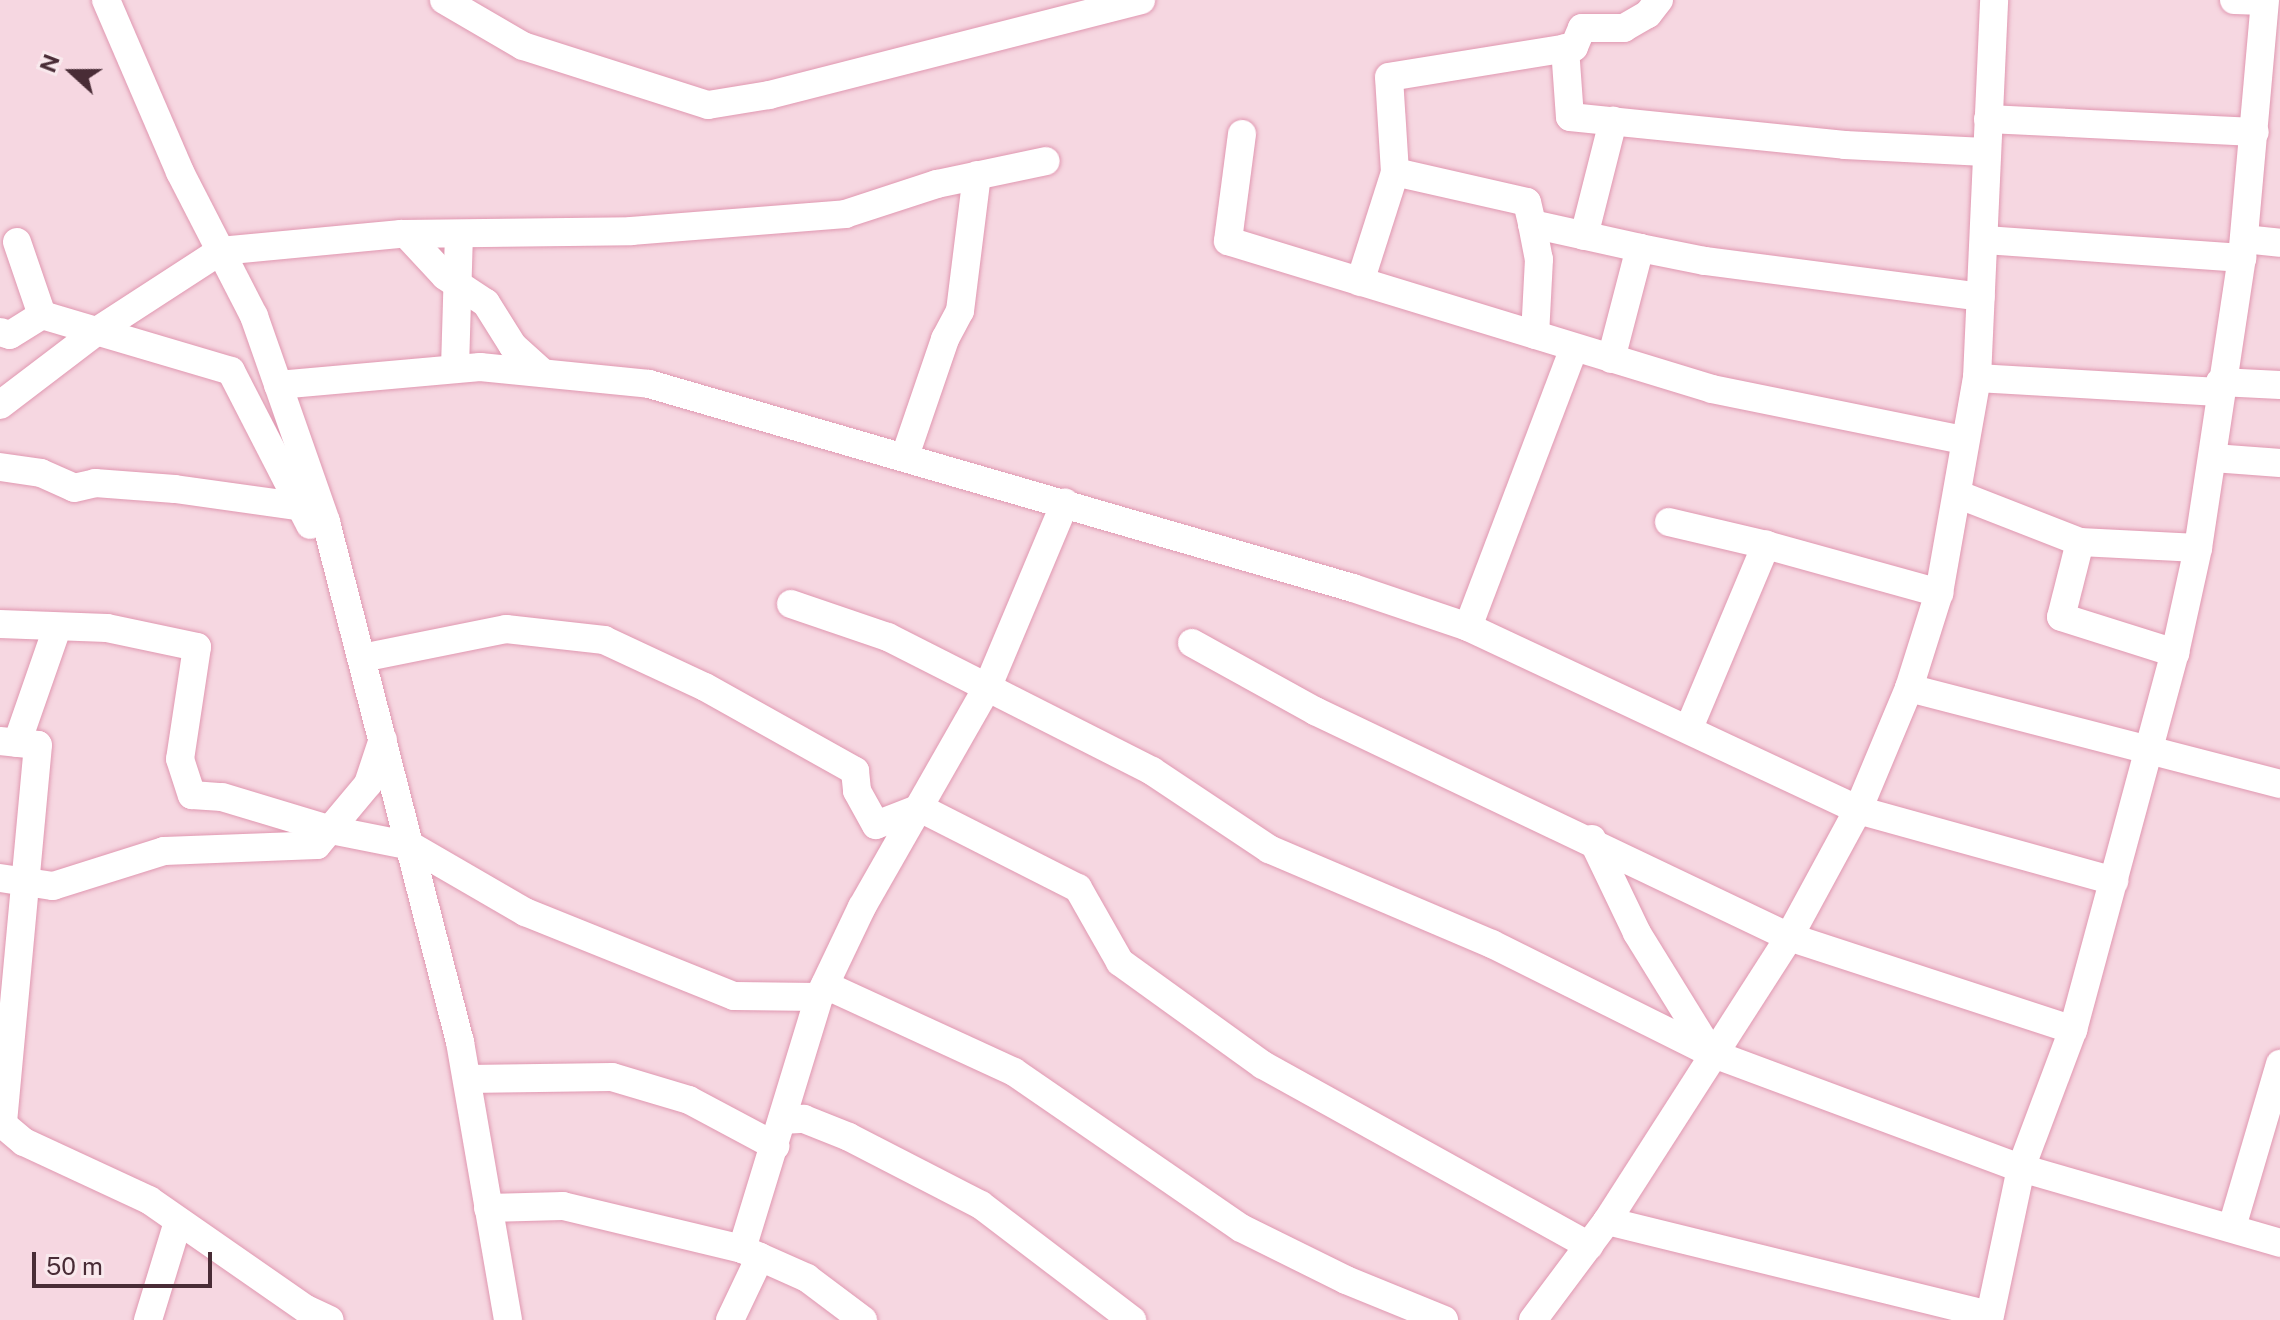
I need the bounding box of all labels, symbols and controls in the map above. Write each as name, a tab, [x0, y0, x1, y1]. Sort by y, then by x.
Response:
north arrow	[32, 32, 112, 112]
text: N	[34, 51, 65, 76]
scale bar	[36, 1236, 216, 1286]
text: 50 m	[46, 1252, 103, 1280]

